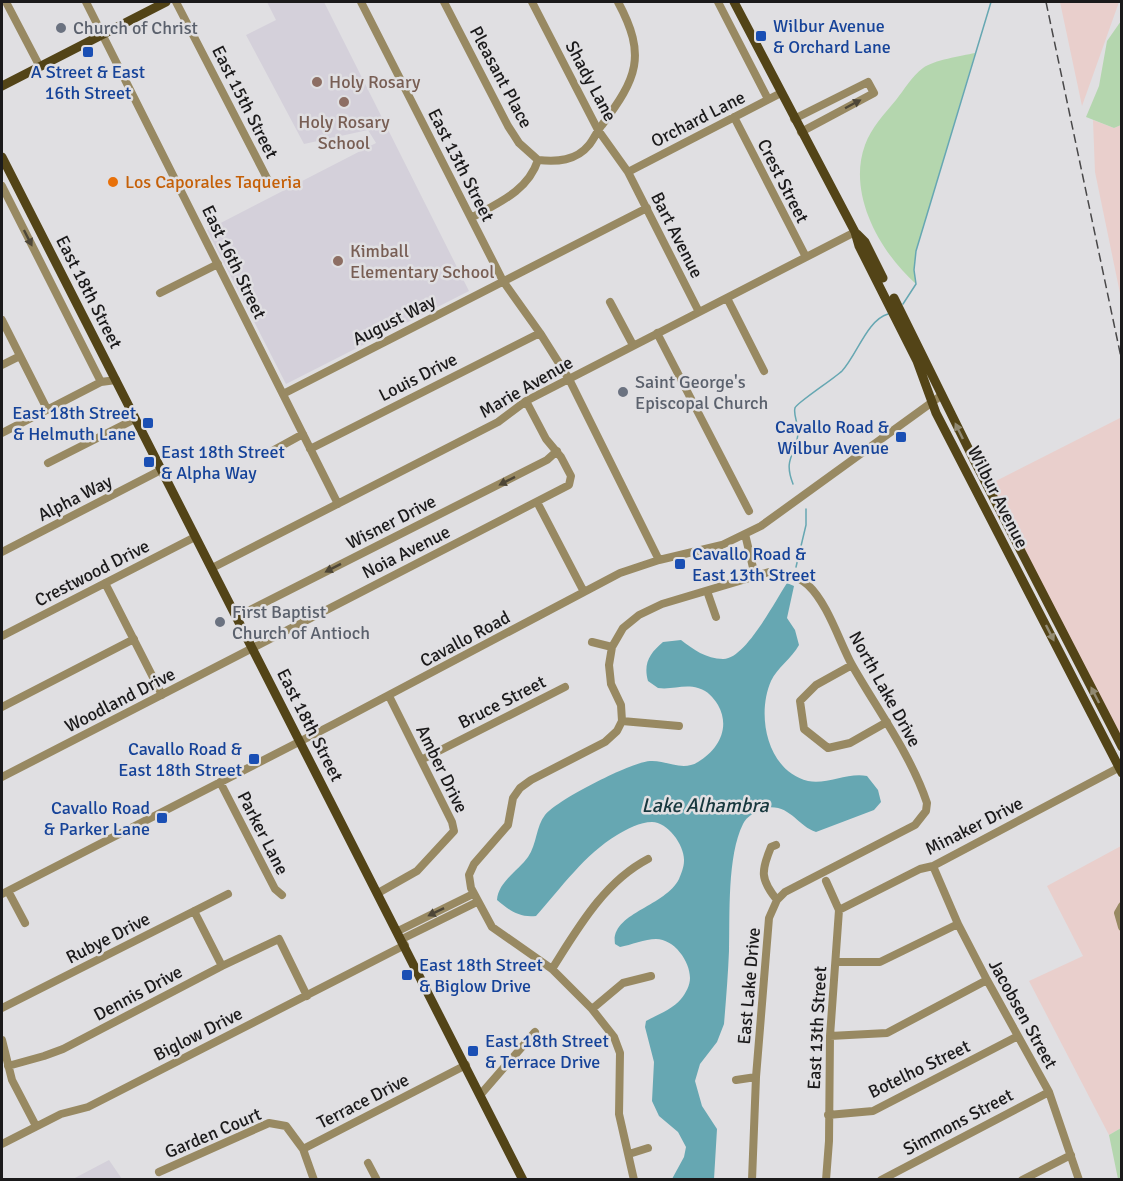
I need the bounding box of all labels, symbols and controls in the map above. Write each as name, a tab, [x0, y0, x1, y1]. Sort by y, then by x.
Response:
place label: Wilbur Avenue & Orchard Lane	[773, 15, 891, 58]
place label: Church of Christ	[73, 17, 198, 39]
marker: Church of Christ	[54, 21, 68, 35]
street label: Pleasant Place	[465, 22, 537, 132]
marker: Wilbur Avenue & Orchard Lane	[754, 29, 768, 43]
street label: Shady Lane	[561, 37, 621, 125]
street label: East 15th Street	[207, 42, 283, 162]
marker: A Street & East 16th Street	[81, 45, 95, 59]
place label: A Street & East 16th Street	[31, 61, 145, 104]
place label: Holy Rosary	[329, 71, 421, 93]
marker: Holy Rosary	[310, 75, 324, 89]
street label: Orchard Lane	[647, 86, 749, 152]
marker: Holy Rosary School	[337, 95, 351, 109]
one-way arrow	[844, 100, 861, 109]
street label: East 13th Street	[423, 105, 499, 225]
place label: Holy Rosary School	[298, 111, 390, 154]
street label: Crest Street	[752, 135, 814, 227]
place label: Los Caporales Taqueria	[125, 171, 301, 193]
marker: Los Caporales Taqueria	[106, 175, 120, 189]
street label: Bart Avenue	[646, 188, 708, 282]
street label: East 16th Street	[197, 202, 271, 322]
one-way arrow	[23, 229, 33, 246]
street label: East 18th Street	[51, 232, 127, 352]
place label: Kimball Elementary School	[350, 240, 495, 283]
marker: Kimball Elementary School	[331, 254, 345, 268]
street label: August Way	[349, 289, 440, 350]
street label: Louis Drive	[375, 348, 461, 406]
street label: Marie Avenue	[475, 351, 577, 423]
place label: Saint George's Episcopal Church	[635, 371, 768, 414]
marker: Saint George's Episcopal Church	[616, 385, 630, 399]
place label: East 18th Street & Helmuth Lane	[12, 402, 136, 445]
marker: East 18th Street & Helmuth Lane	[141, 416, 155, 430]
place label: Cavallo Road & Wilbur Avenue	[775, 416, 889, 459]
one-way arrow	[954, 422, 964, 439]
marker: Cavallo Road & Wilbur Avenue	[894, 430, 908, 444]
place label: East 18th Street & Alpha Way	[161, 441, 285, 484]
street label: Wilbur Avenue	[963, 442, 1033, 552]
marker: East 18th Street & Alpha Way	[142, 455, 156, 469]
street label: Alpha Way	[34, 470, 116, 526]
one-way arrow	[498, 475, 516, 485]
street label: Wisner Drive	[342, 490, 440, 554]
street label: Noia Avenue	[358, 520, 454, 584]
street label: Crestwood Drive	[31, 535, 153, 611]
place label: Cavallo Road & East 13th Street	[692, 543, 816, 586]
marker: Cavallo Road & East 13th Street	[673, 557, 687, 571]
one-way arrow	[324, 563, 341, 573]
place label: First Baptist Church of Antioch	[232, 601, 370, 644]
street label: Cavallo Road	[416, 606, 514, 672]
marker: First Baptist Church of Antioch	[213, 615, 227, 629]
one-way arrow	[1045, 625, 1055, 642]
street label: North Lake Drive	[844, 627, 926, 751]
street label: Woodland Drive	[61, 663, 179, 737]
street label: East 18th Street	[272, 665, 348, 785]
street label: Bruce Street	[455, 671, 549, 733]
one-way arrow	[1090, 686, 1100, 704]
street label: Amber Drive	[411, 722, 473, 816]
place label: Cavallo Road & East 18th Street	[118, 738, 242, 781]
marker: Cavallo Road & East 18th Street	[247, 752, 261, 766]
street label: Parker Lane	[233, 787, 293, 879]
street label: Minaker Drive	[921, 792, 1027, 860]
water label: Lake Alhambra	[641, 793, 769, 818]
place label: Cavallo Road & Parker Lane	[44, 797, 150, 840]
marker: Cavallo Road & Parker Lane	[155, 811, 169, 825]
street label: Rubye Drive	[62, 907, 154, 969]
one-way arrow	[427, 908, 444, 917]
street label: East Lake Drive	[733, 926, 765, 1046]
place label: East 18th Street & Biglow Drive	[419, 954, 543, 997]
street label: Jacobsen Street	[984, 956, 1062, 1072]
street label: Dennis Drive	[90, 960, 186, 1026]
street label: East 13th Street	[803, 966, 831, 1090]
marker: East 18th Street & Biglow Drive	[400, 968, 414, 982]
street label: Biglow Drive	[150, 1002, 246, 1066]
place label: East 18th Street & Terrace Drive	[485, 1030, 609, 1073]
street label: Botelho Street	[864, 1035, 974, 1103]
marker: East 18th Street & Terrace Drive	[466, 1044, 480, 1058]
street label: Terrace Drive	[313, 1068, 413, 1134]
street label: Simmons Street	[899, 1084, 1017, 1160]
street label: Garden Court	[161, 1103, 265, 1163]

